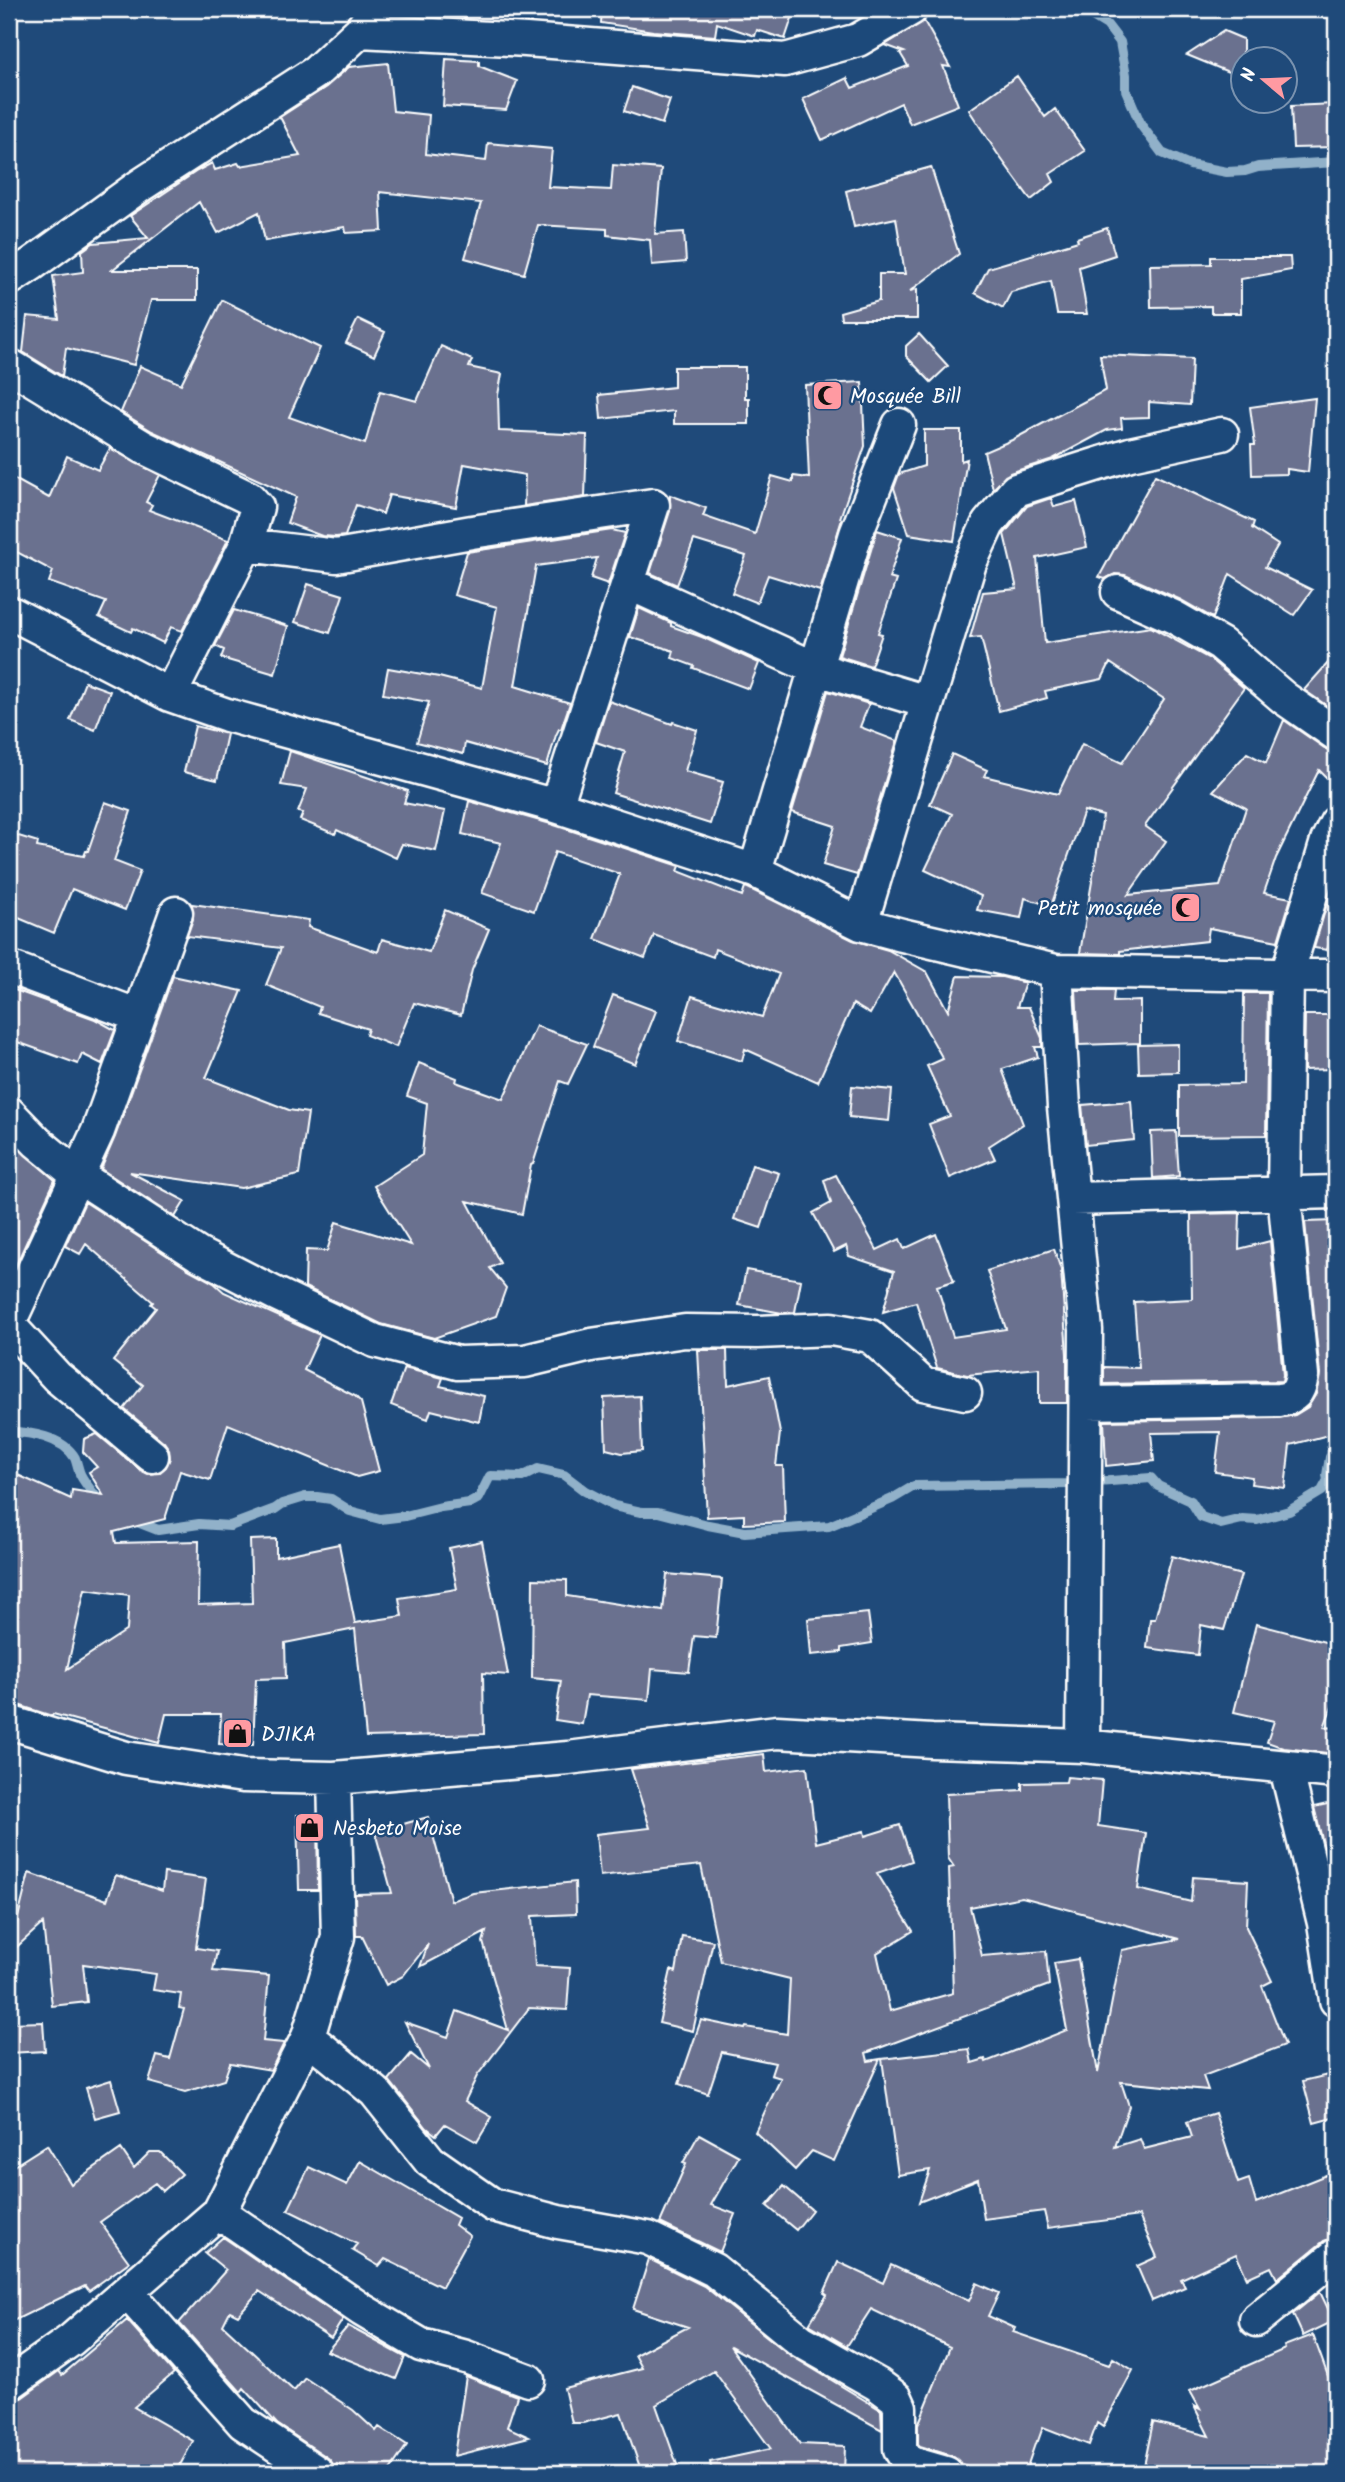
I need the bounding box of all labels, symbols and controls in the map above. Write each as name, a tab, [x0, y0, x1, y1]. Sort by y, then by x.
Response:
north arrow	[1230, 46, 1300, 116]
text: N	[1234, 65, 1266, 86]
mosque icon: Mosquée Bill	[810, 379, 844, 413]
place label: Mosquée Bill	[850, 381, 961, 414]
mosque icon: Petit mosquée	[1168, 891, 1202, 925]
place label: Petit mosquée	[1038, 893, 1163, 926]
shop icon: DJIKA	[221, 1717, 255, 1751]
place label: DJIKA	[261, 1719, 316, 1752]
shop icon: Nesbeto Moise	[293, 1811, 327, 1845]
place label: Nesbeto Moise	[333, 1813, 462, 1846]

